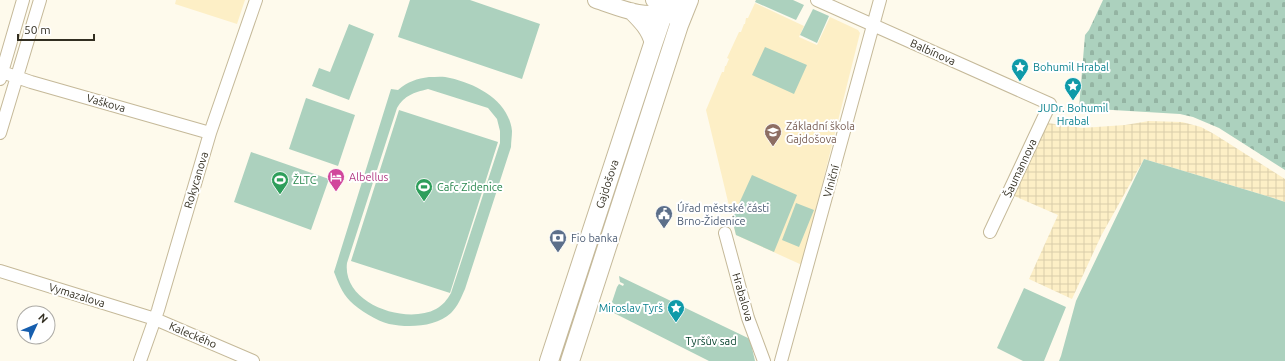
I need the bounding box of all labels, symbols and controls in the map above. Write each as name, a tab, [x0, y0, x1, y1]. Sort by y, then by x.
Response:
scale bar	[18, 16, 94, 42]
text: 50 m	[24, 23, 51, 36]
street label: Balbínova	[908, 37, 958, 67]
place icon: Bohumil Hrabal	[1010, 57, 1030, 82]
place label: Bohumil Hrabal	[1033, 61, 1109, 73]
place icon: JUDr. Bohumil Hrabal	[1063, 76, 1083, 101]
street label: Vaškova	[85, 92, 127, 114]
place label: JUDr. Bohumil Hrabal	[1038, 102, 1108, 127]
place label: Základní škola Gajdošova	[786, 120, 855, 145]
school or university icon: Základní škola Gajdošova	[763, 122, 783, 147]
street label: Šaumannova	[1000, 137, 1039, 199]
street label: Rokycanova	[182, 150, 210, 210]
street label: Gajdošova	[593, 158, 621, 210]
street label: Viniční	[821, 163, 841, 199]
hotel icon: Albellus	[326, 167, 346, 192]
sports icon: ŽLTC	[270, 170, 290, 195]
place label: Albellus	[349, 171, 389, 183]
place label: ŽLTC	[293, 173, 317, 186]
sports icon: Cafc Zidenice	[414, 177, 434, 202]
place label: Cafc Zidenice	[437, 181, 503, 193]
place label: Úřad městské části Brno-Židenice	[677, 201, 769, 227]
public building icon: Úřad městské části Brno-Židenice	[654, 204, 674, 229]
bank icon: Fio banka	[548, 228, 568, 253]
place label: Fio banka	[571, 232, 618, 244]
street label: Hrabalova	[730, 271, 756, 323]
street label: Vymazalova	[47, 281, 107, 309]
place icon: Miroslav Tyrš	[666, 298, 686, 323]
place label: Miroslav Tyrš	[599, 302, 663, 314]
north arrow	[16, 305, 56, 345]
text: N	[36, 311, 50, 325]
street label: Kaleckého	[167, 320, 219, 350]
park label: Tyršův sad	[685, 335, 737, 347]

